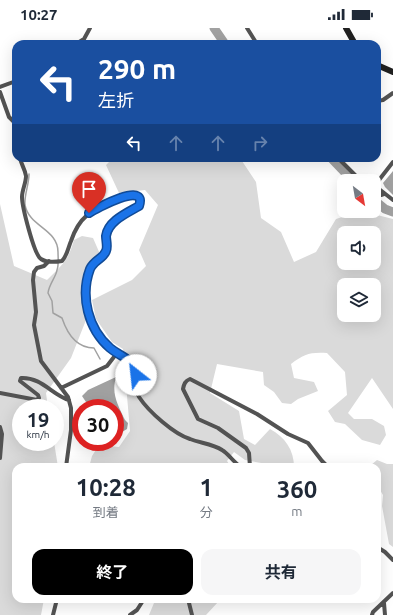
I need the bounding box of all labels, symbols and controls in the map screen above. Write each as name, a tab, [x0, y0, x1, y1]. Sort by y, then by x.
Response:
text: 10:27	[20, 6, 58, 23]
text: 290 m	[98, 53, 176, 84]
icon: left	[32, 56, 84, 108]
text: 左折	[98, 90, 134, 110]
icon: left	[123, 132, 145, 154]
icon: ahead	[165, 132, 187, 154]
icon: ahead	[207, 132, 229, 154]
icon: right	[249, 132, 271, 154]
pin	[72, 172, 106, 213]
north arrow	[337, 174, 381, 218]
map controls	[337, 174, 381, 322]
icon: arrive	[78, 178, 100, 200]
button: sound	[337, 226, 381, 270]
button: layers	[337, 278, 381, 322]
position arrow	[115, 354, 157, 396]
speed limit sign: 30	[72, 399, 124, 451]
text: 19	[27, 408, 49, 431]
text: km/h	[26, 429, 50, 440]
text: 10:28	[76, 474, 136, 501]
text: 1	[199, 474, 213, 501]
text: 360	[277, 476, 317, 503]
text: m	[291, 504, 303, 518]
text: 到着	[93, 505, 119, 519]
text: 分	[200, 505, 213, 519]
button: 終了	[32, 549, 193, 595]
button: 共有	[201, 549, 361, 595]

